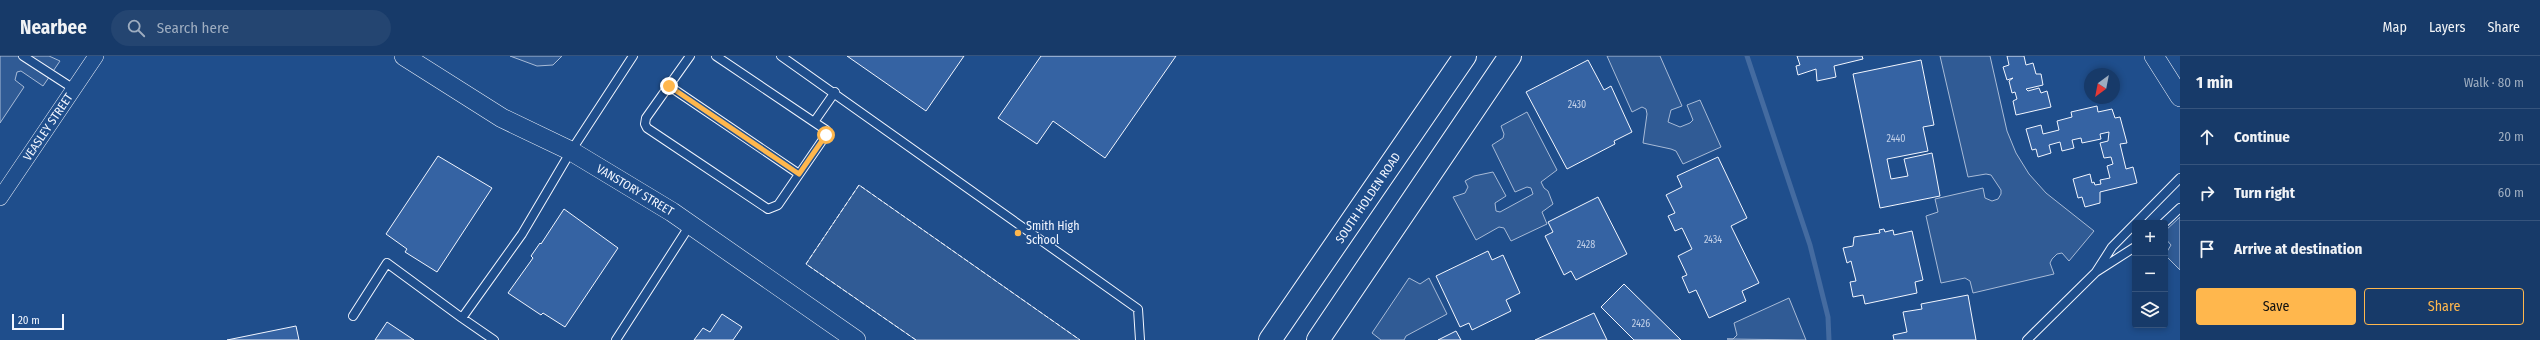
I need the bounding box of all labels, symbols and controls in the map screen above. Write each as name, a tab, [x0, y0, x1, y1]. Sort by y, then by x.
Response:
search box	[111, 10, 391, 46]
text: Nearbee	[20, 16, 87, 39]
icon: search	[125, 17, 147, 39]
text: Search here	[157, 19, 229, 37]
text: Map	[2383, 19, 2407, 36]
text: Layers	[2429, 19, 2465, 36]
text: Share	[2487, 19, 2520, 36]
north arrow	[2084, 68, 2120, 104]
text: 1 min	[2196, 72, 2233, 93]
text: Walk · 80 m	[2464, 75, 2524, 90]
route end	[660, 77, 678, 95]
street label: VEASLEY STREET	[20, 90, 76, 163]
house number: 2430	[1568, 99, 1586, 111]
route start	[817, 126, 835, 144]
icon: ahead	[2196, 126, 2218, 148]
text: Continue	[2234, 128, 2290, 146]
text: 20 m	[2498, 129, 2524, 144]
house number: 2440	[1886, 133, 1906, 145]
street label: SOUTH HOLDEN ROAD	[1333, 150, 1403, 246]
street label: VANSTORY STREET	[594, 161, 676, 219]
icon: right	[2196, 182, 2218, 204]
text: Turn right	[2234, 184, 2295, 202]
text: 60 m	[2498, 185, 2524, 200]
place label: Smith High School	[1026, 219, 1080, 247]
map controls	[2132, 220, 2168, 328]
button: +	[2132, 220, 2168, 256]
marker: Smith High School	[1013, 228, 1023, 238]
house number: 2434	[1704, 234, 1722, 246]
icon: arrive	[2196, 238, 2218, 260]
house number: 2428	[1577, 239, 1595, 251]
text: Arrive at destination	[2234, 240, 2362, 258]
button: −	[2132, 256, 2168, 292]
button: Save	[2196, 288, 2356, 325]
button: Share	[2364, 288, 2524, 325]
button: layers	[2132, 292, 2168, 328]
scale bar	[12, 312, 64, 331]
text: 20 m	[18, 314, 40, 327]
house number: 2426	[1632, 318, 1650, 330]

